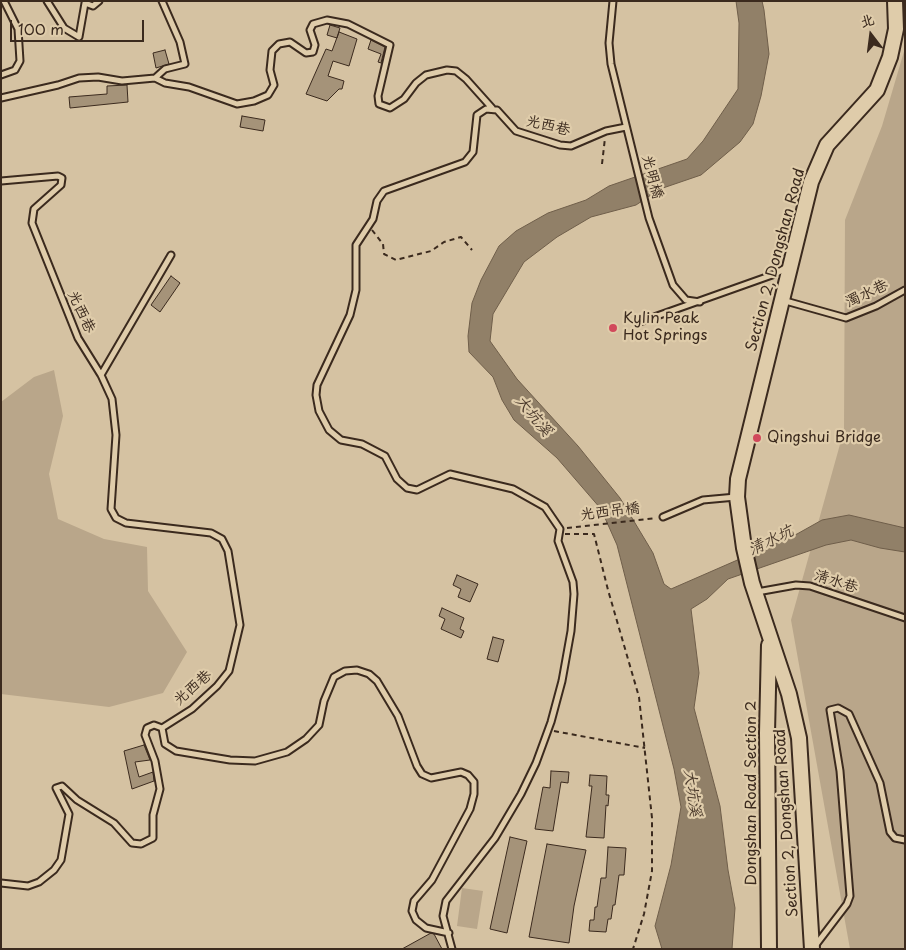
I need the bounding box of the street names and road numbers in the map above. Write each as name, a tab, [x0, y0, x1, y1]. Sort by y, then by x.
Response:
street label: 光西巷	[524, 112, 572, 140]
street label: 光明橋	[637, 153, 667, 201]
street label: Section 2, Dongshan Road	[743, 166, 809, 354]
street label: 濁水巷	[843, 276, 891, 312]
street label: 光西巷	[63, 288, 99, 336]
street label: 光西吊橋	[579, 499, 641, 525]
street label: 清水巷	[812, 567, 860, 597]
street label: 光西巷	[170, 666, 216, 710]
street label: Dongshan Road Section 2	[743, 701, 761, 885]
street label: Section 2, Dongshan Road	[771, 728, 803, 918]

